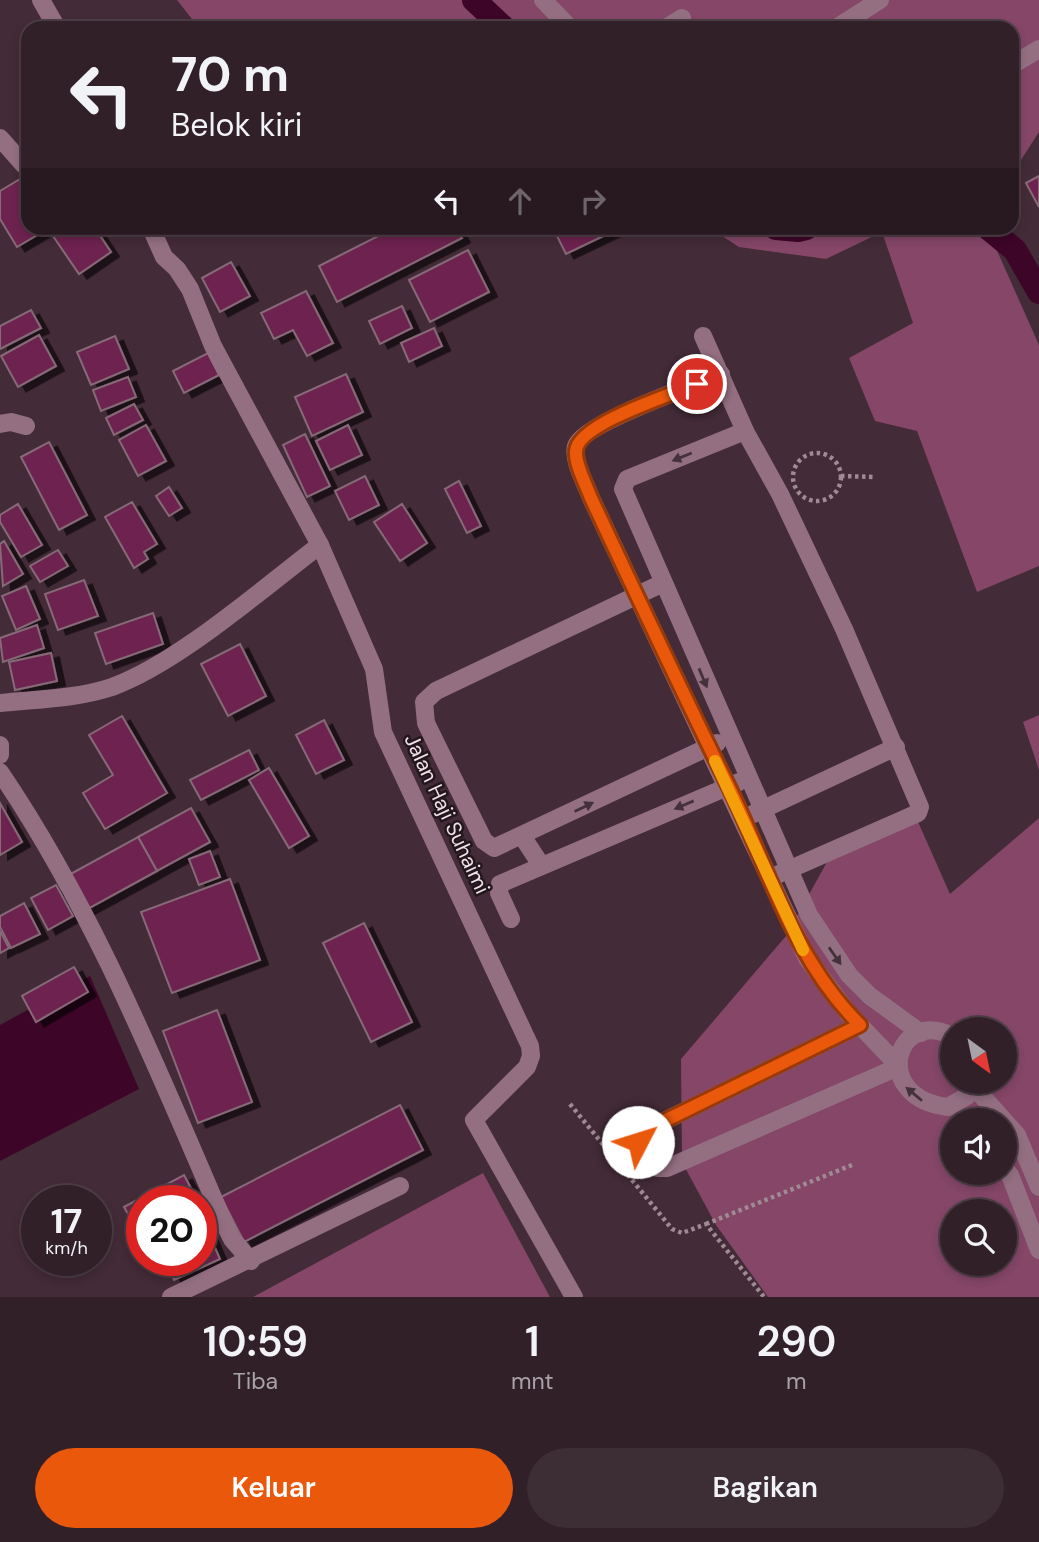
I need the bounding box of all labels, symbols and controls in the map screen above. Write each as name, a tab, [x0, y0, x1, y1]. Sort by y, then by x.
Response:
text: 70 m	[171, 42, 289, 106]
icon: left	[56, 49, 147, 140]
text: Belok kiri	[171, 104, 303, 146]
icon: left	[428, 182, 466, 220]
icon: ahead	[501, 182, 539, 220]
icon: right	[574, 182, 612, 220]
pin	[667, 354, 727, 414]
icon: arrive	[678, 365, 716, 403]
one-way arrow	[671, 451, 692, 462]
one-way arrow	[698, 668, 709, 689]
street label: Jalan Haji Suhaimi	[398, 729, 496, 899]
one-way arrow	[674, 799, 694, 811]
one-way arrow	[574, 801, 594, 812]
one-way arrow	[828, 947, 842, 965]
north arrow	[940, 1017, 1017, 1094]
map controls	[940, 1017, 1017, 1276]
one-way arrow	[905, 1086, 923, 1101]
position arrow	[601, 1105, 675, 1179]
button: sound	[940, 1108, 1017, 1185]
speed limit sign: 20	[126, 1185, 217, 1276]
text: 17	[51, 1198, 82, 1244]
button: search	[940, 1199, 1017, 1276]
text: km/h	[45, 1236, 88, 1260]
text: 10:59	[203, 1314, 308, 1369]
text: 1	[525, 1314, 540, 1369]
text: 290	[756, 1314, 836, 1369]
text: Tiba	[233, 1366, 278, 1396]
text: mnt	[511, 1366, 554, 1396]
text: m	[786, 1366, 807, 1396]
button: Keluar	[35, 1448, 513, 1528]
button: Bagikan	[527, 1448, 1004, 1528]

